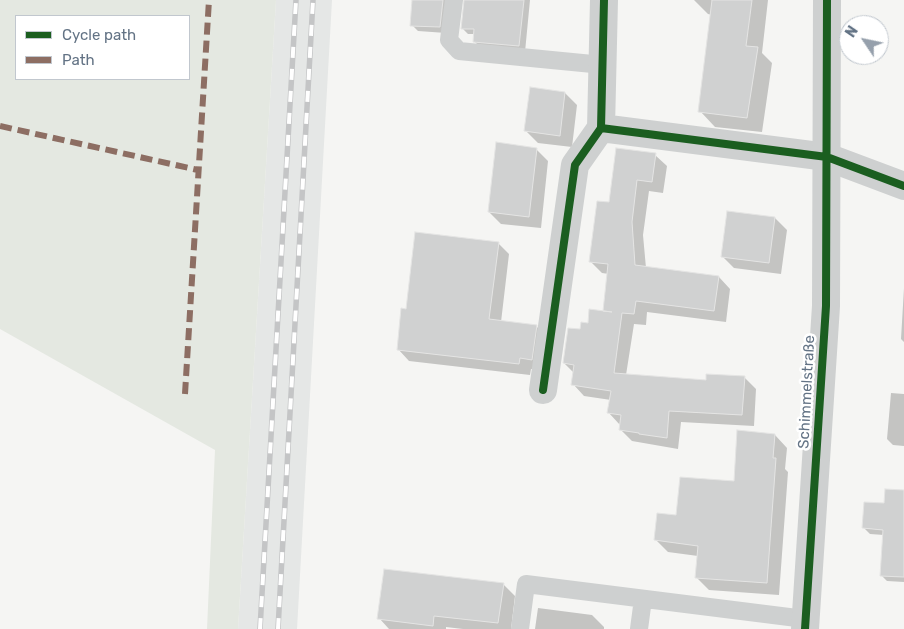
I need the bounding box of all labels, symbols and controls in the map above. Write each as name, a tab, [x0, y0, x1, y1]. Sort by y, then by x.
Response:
legend	[15, 15, 190, 80]
north arrow	[839, 15, 889, 65]
text: N	[842, 23, 862, 41]
text: Cycle path	[62, 26, 136, 44]
text: Path	[62, 51, 95, 69]
street label: Schimmelstraße	[795, 335, 819, 449]

